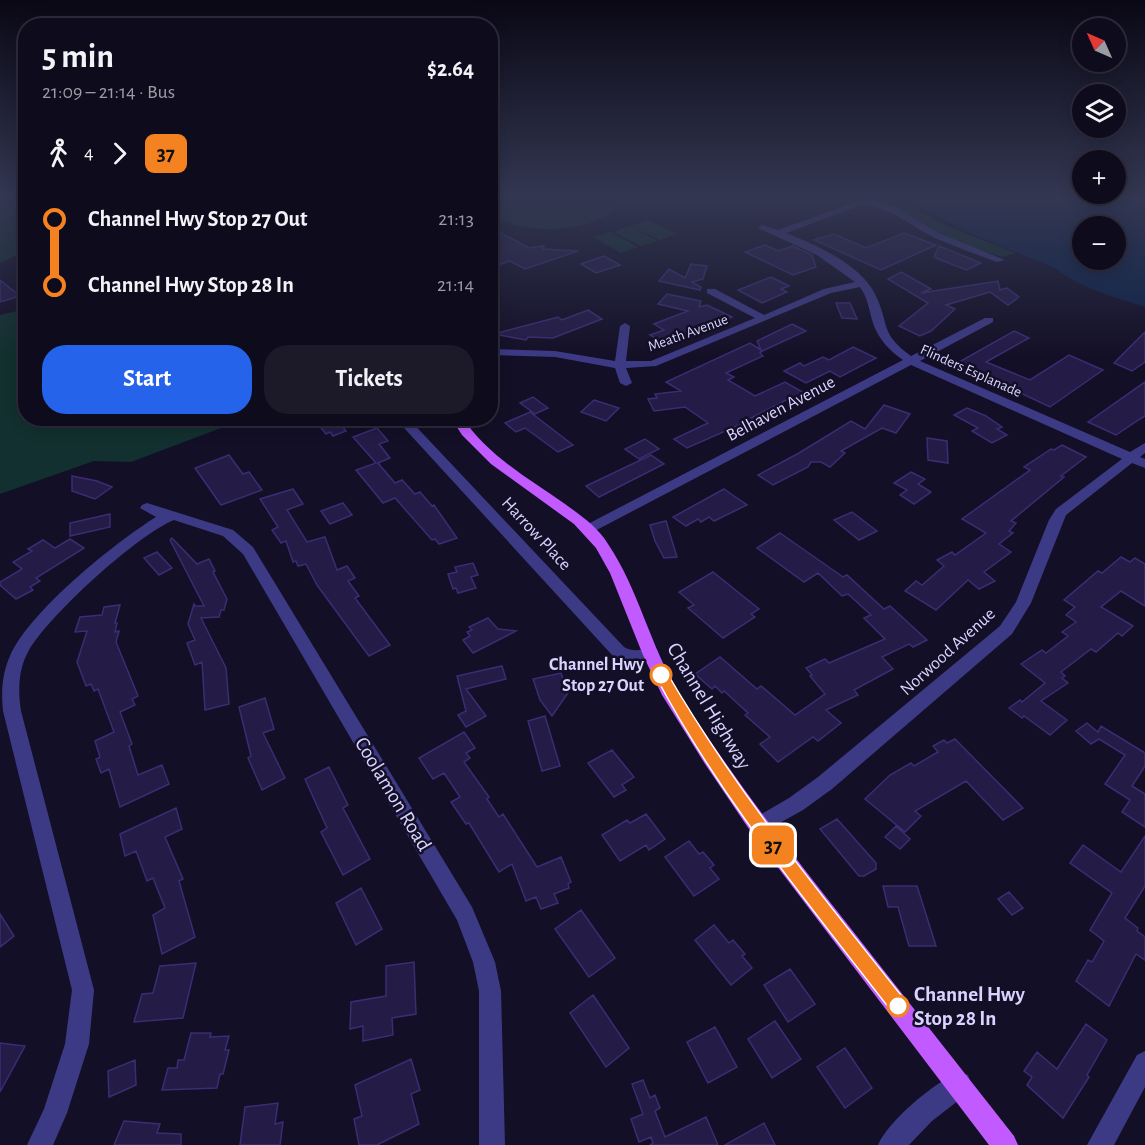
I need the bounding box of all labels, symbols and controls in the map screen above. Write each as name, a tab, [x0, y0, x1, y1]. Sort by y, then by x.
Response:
north arrow	[1072, 18, 1126, 72]
map controls	[1072, 18, 1126, 270]
text: 5 min	[42, 41, 114, 74]
text: $2.64	[427, 58, 474, 80]
text: 21:09 – 21:14 · Bus	[42, 82, 175, 102]
button: layers	[1072, 84, 1126, 138]
icon: walk	[42, 137, 75, 170]
icon: forward	[103, 137, 136, 170]
text: 4	[84, 143, 94, 163]
text: 37	[157, 143, 175, 164]
button: +	[1072, 150, 1126, 204]
text: Channel Hwy Stop 27 Out	[88, 208, 308, 230]
text: 21:13	[438, 209, 474, 229]
button: −	[1072, 216, 1126, 270]
text: Channel Hwy Stop 28 In	[88, 274, 294, 296]
text: 21:14	[437, 275, 474, 295]
street label: Meath Avenue	[646, 312, 730, 354]
street label: Flinders Esplanade	[918, 342, 1024, 400]
button: Start	[42, 345, 252, 414]
button: Tickets	[264, 345, 474, 414]
street label: Belhaven Avenue	[724, 373, 838, 445]
street label: Harrow Place	[498, 494, 574, 574]
street label: Norwood Avenue	[897, 605, 999, 699]
street label: Channel Highway	[663, 639, 755, 773]
place label: Channel Hwy Stop 27 Out	[549, 656, 645, 695]
marker: Channel Hwy Stop 27 Out	[650, 664, 672, 686]
street label: Coolamon Road	[351, 733, 435, 855]
line badge: 37	[746, 826, 800, 864]
text: 37	[764, 835, 782, 856]
place label: Channel Hwy Stop 28 In	[914, 984, 1025, 1029]
marker: Channel Hwy Stop 28 In	[887, 995, 909, 1017]

